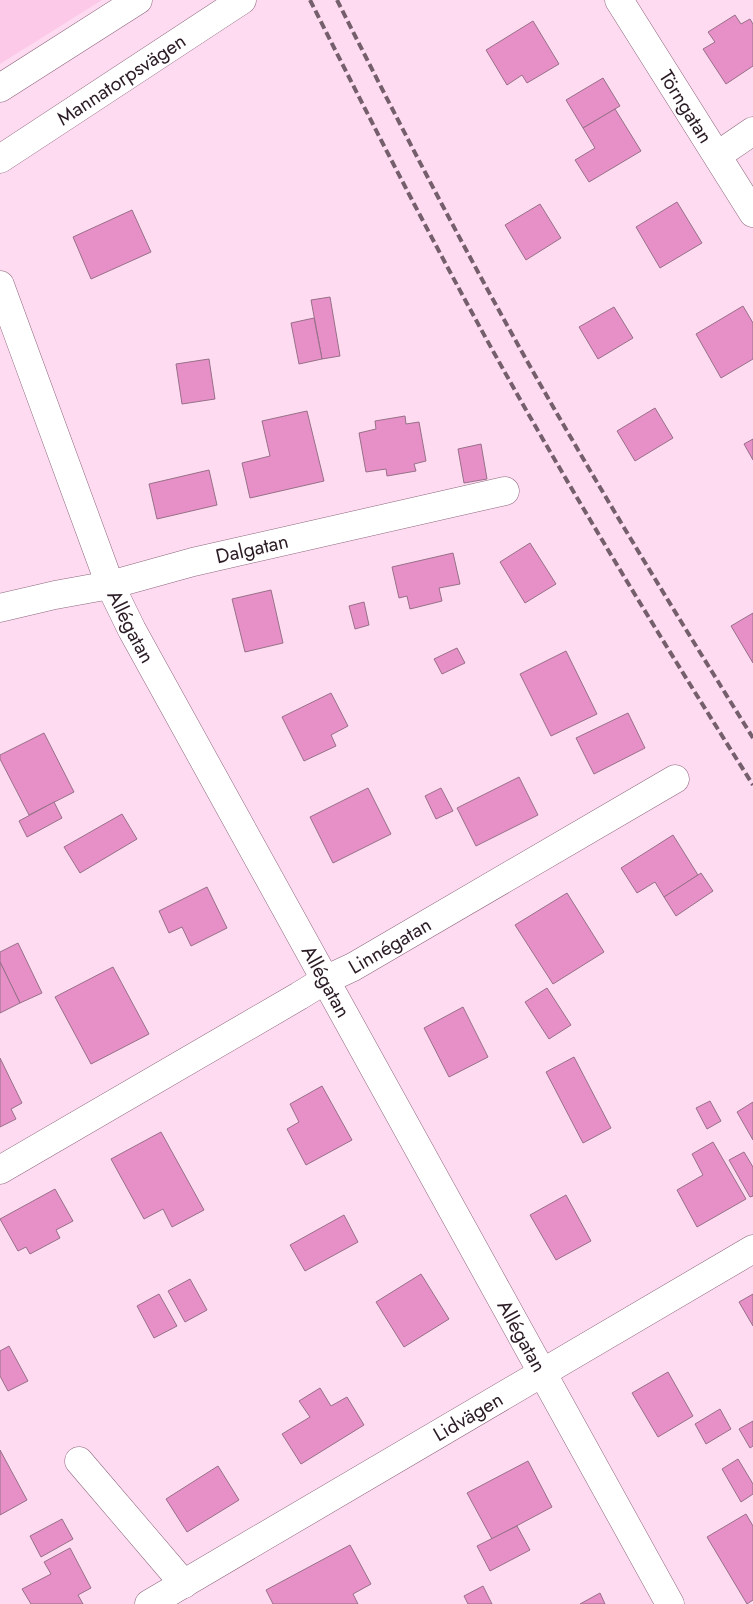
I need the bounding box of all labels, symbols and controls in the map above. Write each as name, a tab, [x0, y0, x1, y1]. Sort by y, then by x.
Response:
street label: Mannatorpsvägen	[51, 26, 191, 132]
street label: Törngatan	[652, 64, 720, 149]
street label: Dalgatan	[213, 526, 291, 571]
street label: Allégatan	[100, 585, 162, 668]
street label: Linnégatan	[343, 910, 437, 981]
street label: Allégatan	[294, 940, 358, 1023]
street label: Allégatan	[490, 1294, 554, 1377]
street label: Lidvägen	[428, 1385, 508, 1448]

